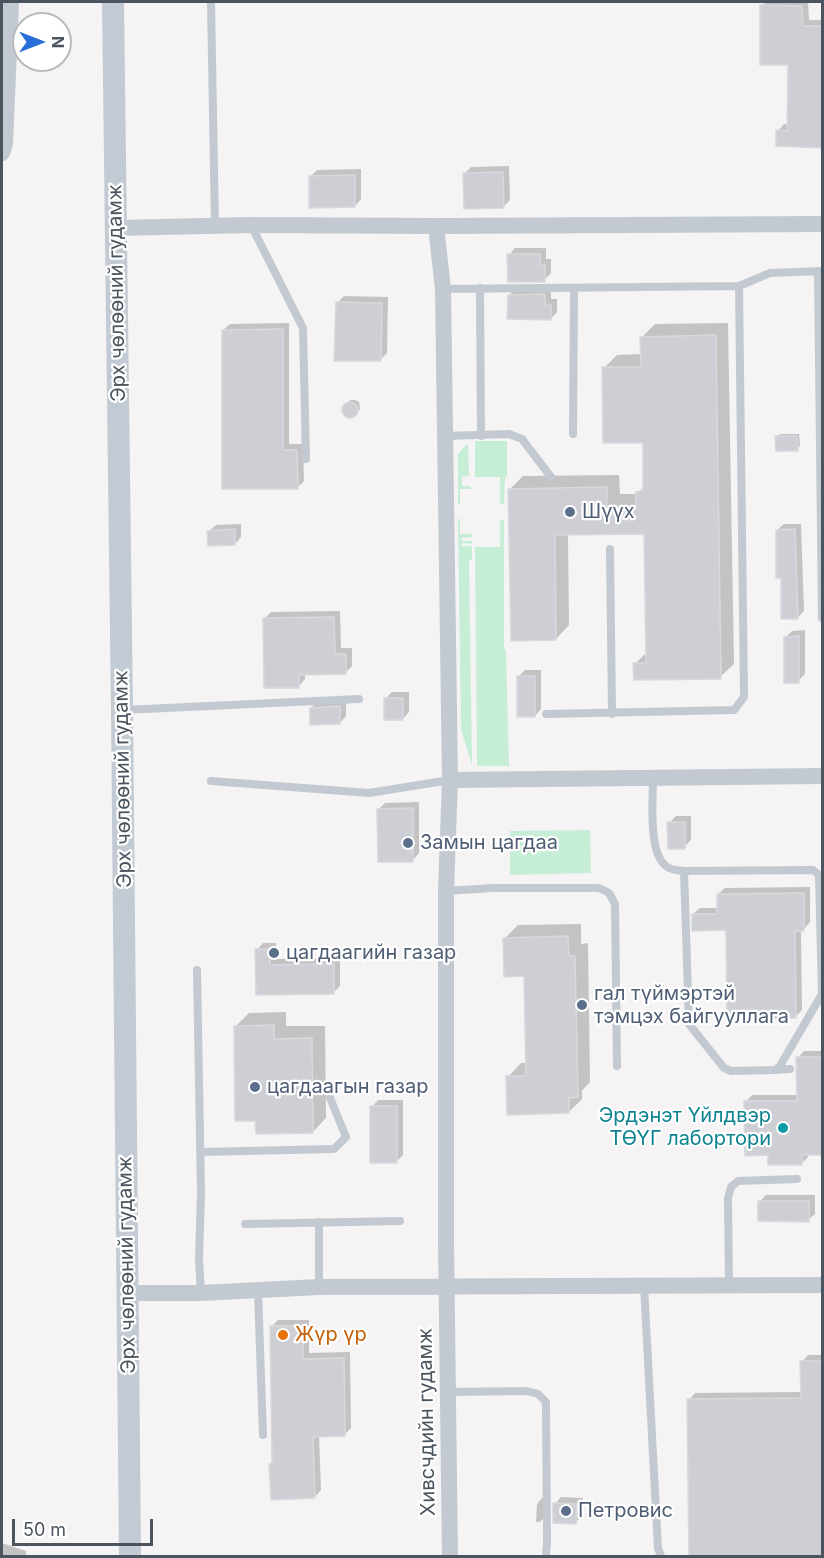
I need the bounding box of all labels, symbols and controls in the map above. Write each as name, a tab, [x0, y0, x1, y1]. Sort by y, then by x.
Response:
north arrow	[12, 12, 72, 72]
text: N	[48, 36, 68, 48]
street label: Эрх чөлөөний гудамж	[103, 184, 131, 402]
place label: Шүүх	[582, 500, 635, 524]
marker: Шүүх	[563, 505, 577, 519]
street label: Эрх чөлөөний гудамж	[109, 670, 137, 888]
place label: Замын цагдаа	[420, 831, 558, 855]
marker: Замын цагдаа	[401, 836, 415, 850]
place label: цагдаагийн газар	[286, 941, 456, 965]
marker: цагдаагийн газар	[267, 946, 281, 960]
place label: гал түймэртэй тэмцэх байгууллага	[594, 982, 789, 1029]
marker: гал түймэртэй тэмцэх байгууллага	[575, 998, 589, 1012]
place label: цагдаагын газар	[267, 1075, 428, 1099]
marker: цагдаагын газар	[248, 1080, 262, 1094]
place label: Эрдэнэт Үйлдвэр ТӨҮГ лабортори	[599, 1104, 771, 1151]
marker: Эрдэнэт Үйлдвэр ТӨҮГ лабортори	[776, 1121, 790, 1135]
street label: Эрх чөлөөний гудамж	[113, 1156, 141, 1374]
place label: Жүр үр	[295, 1323, 367, 1347]
marker: Жүр үр	[276, 1328, 290, 1342]
street label: Хивсчдийн гудамж	[413, 1328, 441, 1516]
place label: Петровис	[578, 1499, 673, 1523]
marker: Петровис	[559, 1504, 573, 1518]
scale bar	[15, 1507, 156, 1545]
text: 50 m	[23, 1519, 66, 1540]

